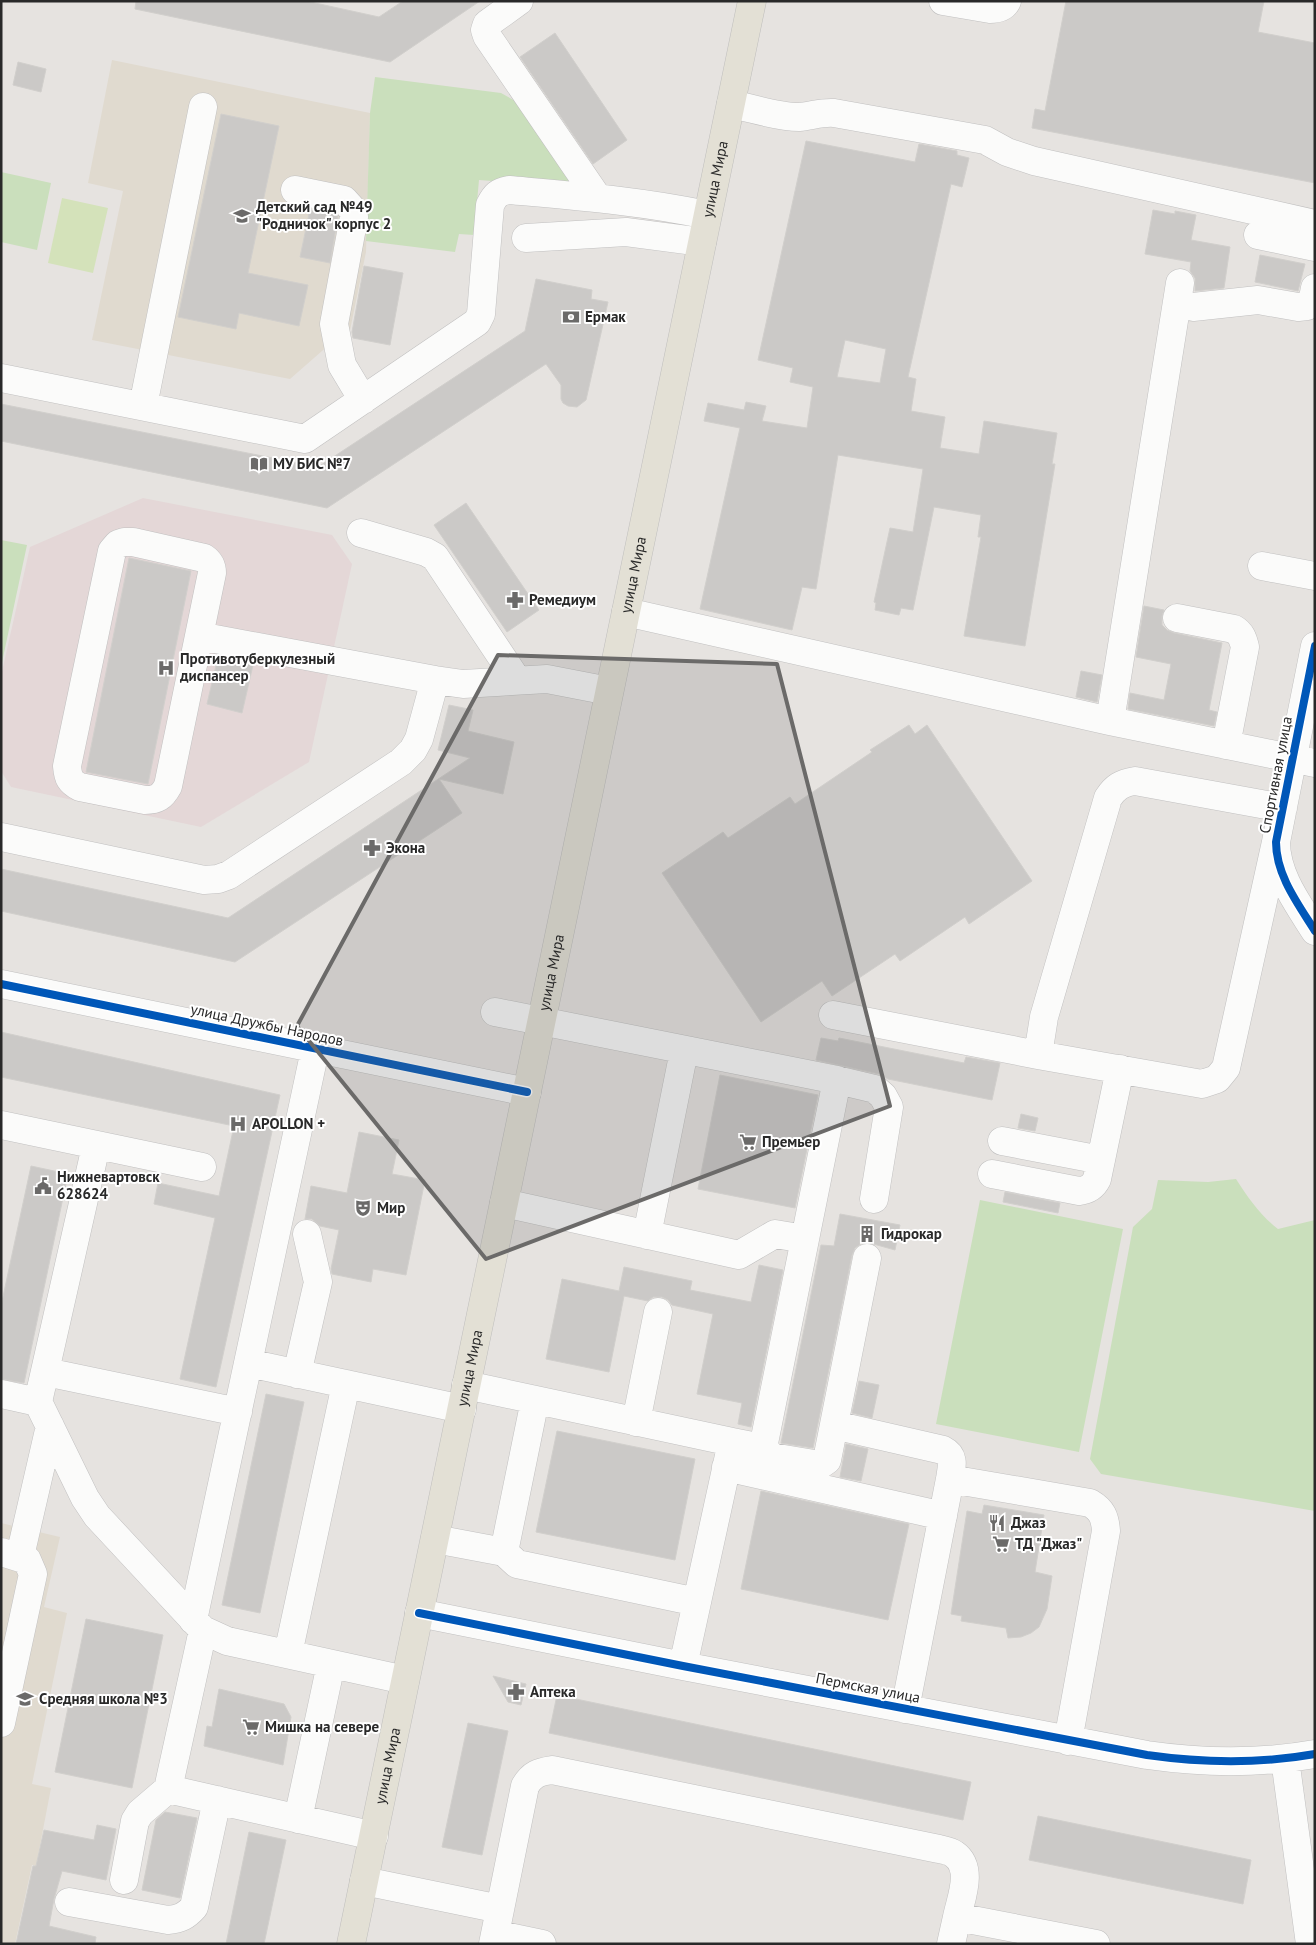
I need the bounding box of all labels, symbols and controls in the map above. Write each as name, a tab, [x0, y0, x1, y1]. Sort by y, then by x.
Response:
street label: улица Мира	[698, 139, 732, 219]
place label: Детский сад №49 "Родничок" корпус 2	[256, 197, 391, 233]
school or university icon: Детский сад №49 "Родничок" корпус 2	[232, 206, 252, 226]
bank icon: Ермак	[561, 307, 581, 327]
place label: Ермак	[585, 307, 626, 326]
library icon: МУ БИС №7	[249, 454, 269, 474]
place label: МУ БИС №7	[273, 454, 351, 473]
street label: улица Мира	[616, 535, 650, 615]
pharmacy icon: Ремедиум	[505, 590, 525, 610]
place label: Ремедиум	[529, 590, 596, 609]
place label: Противотуберкулезный диспансер	[179, 649, 335, 685]
hospital icon: Противотуберкулезный диспансер	[156, 658, 176, 678]
street label: Спортивная улица	[1255, 715, 1296, 835]
pharmacy icon: Экона	[362, 838, 382, 858]
place label: Экона	[386, 838, 425, 857]
street label: улица Мира	[534, 932, 568, 1012]
street label: улица Дружбы Народов	[189, 999, 345, 1050]
hospital icon: APOLLON +	[228, 1114, 248, 1134]
place label: APOLLON +	[252, 1114, 325, 1133]
supermarket icon: Премьер	[738, 1132, 758, 1152]
place label: Премьер	[762, 1132, 820, 1151]
place label: Нижневартовск 628624	[57, 1167, 160, 1203]
public building icon: Нижневартовск 628624	[33, 1176, 53, 1196]
theatre icon: Мир	[353, 1198, 373, 1218]
place label: Мир	[377, 1198, 405, 1217]
building icon: Гидрокар	[857, 1224, 877, 1244]
place label: Гидрокар	[881, 1224, 942, 1243]
street label: улица Мира	[452, 1328, 487, 1408]
restaurant icon: Джаз	[987, 1513, 1007, 1533]
place label: Джаз	[1011, 1513, 1046, 1532]
supermarket icon: ТД "Джаз"	[991, 1534, 1011, 1554]
place label: ТД "Джаз"	[1015, 1534, 1082, 1553]
street label: Пермская улица	[814, 1668, 922, 1707]
pharmacy icon: Аптека	[506, 1682, 526, 1702]
place label: Аптека	[530, 1682, 576, 1701]
school or university icon: Средняя школа №3	[15, 1689, 35, 1709]
place label: Средняя школа №3	[39, 1689, 168, 1708]
supermarket icon: Мишка на севере	[241, 1717, 261, 1737]
place label: Мишка на севере	[265, 1717, 380, 1736]
street label: улица Мира	[370, 1726, 404, 1806]

